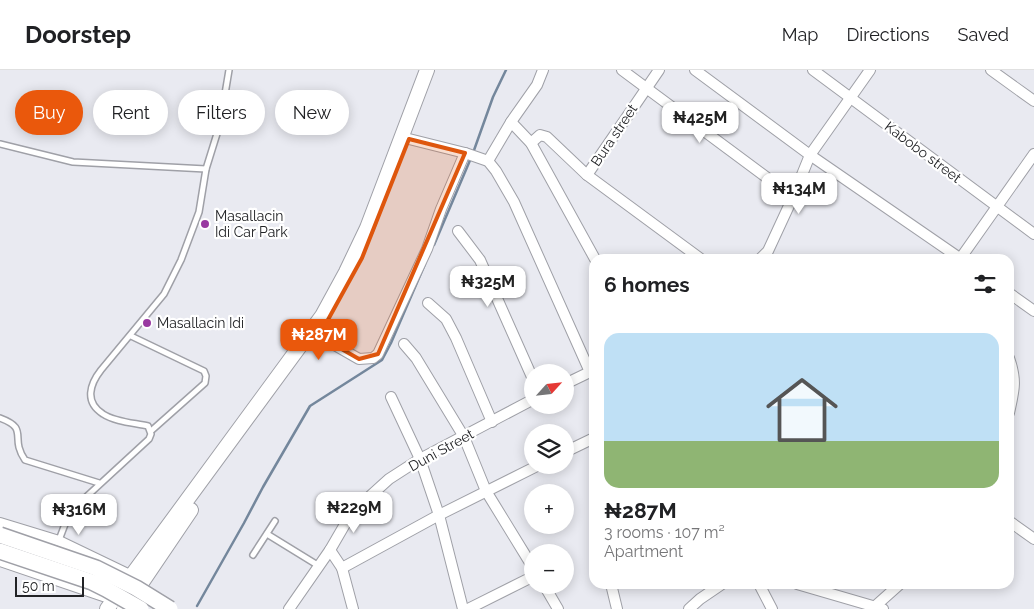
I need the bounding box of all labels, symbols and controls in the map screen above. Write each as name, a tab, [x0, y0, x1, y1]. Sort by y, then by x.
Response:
text: Doorstep	[25, 20, 131, 49]
text: Map	[782, 24, 818, 45]
text: Directions	[846, 24, 930, 45]
text: Saved	[958, 24, 1009, 45]
chip: Buy	[15, 90, 83, 135]
chip: Rent	[93, 90, 168, 135]
chip: Filters	[178, 90, 265, 135]
chip: New	[275, 90, 349, 135]
street label: Bura street	[588, 101, 641, 169]
pin: ₦425M	[665, 102, 735, 144]
text: ₦425M	[673, 108, 727, 127]
street label: Kabobo street	[882, 118, 965, 186]
pin: ₦134M	[764, 172, 834, 215]
text: ₦134M	[772, 179, 826, 198]
place label: Masallacin Idi Car Park	[215, 208, 288, 240]
marker: Masallacin Idi Car Park	[199, 218, 211, 230]
pin: ₦325M	[453, 266, 523, 308]
icon: filters	[971, 270, 999, 298]
text: ₦325M	[461, 272, 515, 291]
text: 6 homes	[604, 272, 690, 297]
place label: Masallacin Idi	[157, 315, 244, 331]
marker: Masallacin Idi	[141, 317, 153, 329]
pin: ₦287M	[284, 318, 354, 361]
text: ₦287M	[291, 325, 347, 344]
north arrow	[524, 364, 574, 414]
map controls	[524, 364, 574, 594]
icon: home	[757, 365, 847, 455]
button: layers	[524, 424, 574, 474]
street label: Duni Street	[406, 425, 477, 474]
button: +	[524, 484, 574, 534]
pin: ₦229M	[319, 492, 389, 534]
pin: ₦316M	[44, 494, 114, 536]
text: ₦229M	[326, 498, 382, 517]
text: ₦287M	[604, 498, 677, 523]
text: ₦316M	[52, 500, 106, 519]
text: 3 rooms · 107 m²	[604, 523, 725, 542]
text: Apartment	[604, 542, 683, 561]
button: −	[524, 544, 574, 594]
scale bar	[15, 574, 84, 597]
text: 50 m	[22, 578, 55, 594]

